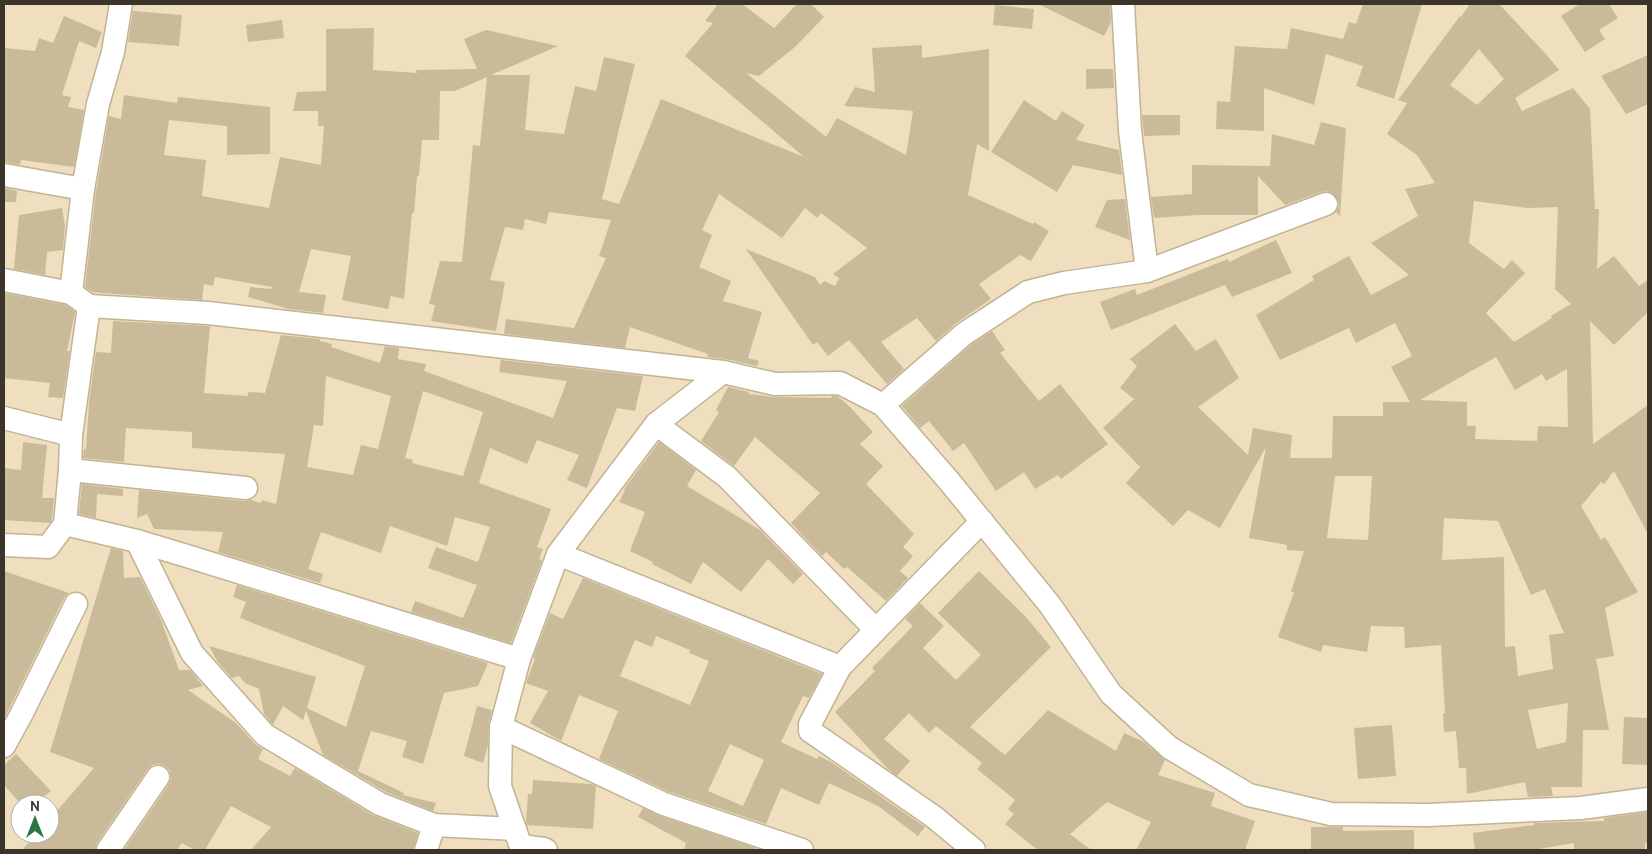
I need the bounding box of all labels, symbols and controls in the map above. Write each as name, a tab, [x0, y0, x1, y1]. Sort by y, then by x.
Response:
north arrow	[10, 794, 60, 844]
text: N	[30, 797, 40, 815]

